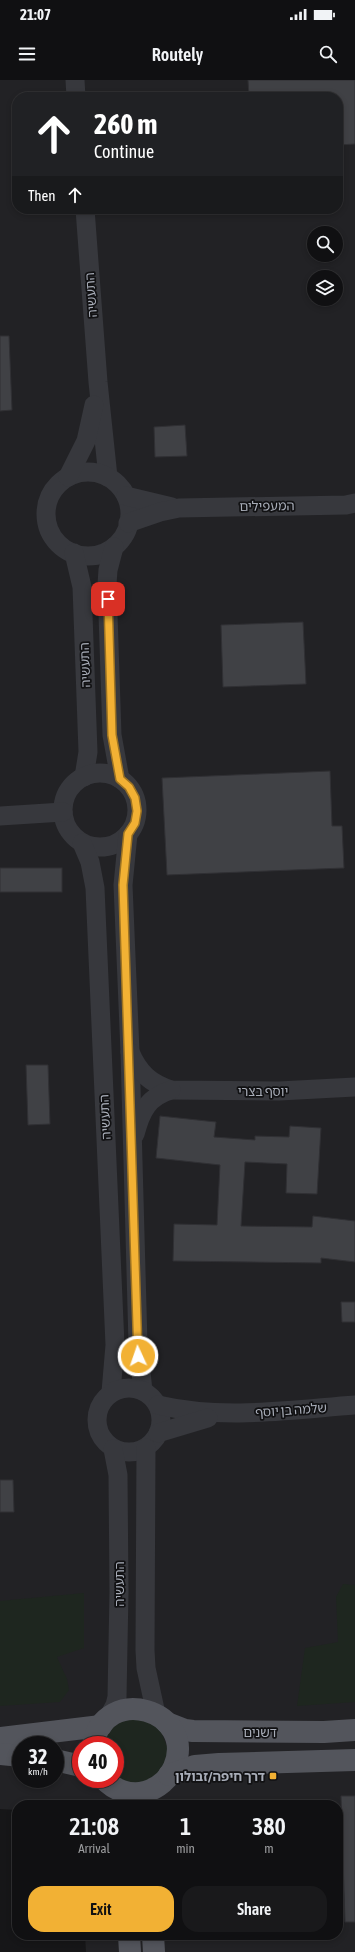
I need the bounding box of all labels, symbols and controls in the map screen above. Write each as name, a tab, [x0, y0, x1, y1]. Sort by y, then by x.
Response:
text: 21:07	[20, 6, 51, 23]
icon: menu	[16, 43, 38, 65]
icon: search	[317, 43, 339, 65]
text: Routely	[152, 44, 203, 65]
icon: ahead	[28, 108, 80, 160]
text: 260 m	[94, 108, 157, 140]
text: Continue	[94, 141, 154, 162]
icon: ahead	[64, 184, 86, 206]
text: Then	[28, 187, 56, 204]
map controls	[307, 226, 343, 306]
button: search	[307, 226, 343, 262]
button: layers	[307, 270, 343, 306]
street label: התעשיה	[82, 272, 100, 318]
street label: המעפילים	[239, 498, 295, 514]
pin	[91, 582, 125, 616]
icon: arrive	[97, 588, 119, 610]
street label: התעשיה	[77, 642, 93, 688]
street label: יוסף בצרי	[238, 1084, 288, 1099]
street label: התעשיה	[96, 1094, 114, 1140]
position arrow	[117, 1335, 159, 1377]
street label: שלמה בן יוסף	[255, 1400, 327, 1420]
street label: התעשיה	[112, 1561, 127, 1607]
street label: דשנים	[243, 1725, 277, 1740]
speed limit sign: 40	[72, 1736, 124, 1788]
text: 32	[29, 1745, 47, 1768]
text: km/h	[28, 1766, 48, 1777]
place label: דרך חיפה/זבולון	[175, 1769, 266, 1784]
marker: דרך חיפה/זבולון	[268, 1771, 278, 1781]
text: 21:08	[69, 1813, 119, 1840]
text: 1	[180, 1813, 191, 1840]
text: 380	[252, 1813, 286, 1840]
text: Arrival	[78, 1841, 110, 1856]
text: min	[176, 1841, 195, 1856]
text: m	[264, 1841, 274, 1856]
button: Exit	[28, 1886, 174, 1932]
button: Share	[182, 1886, 327, 1932]

